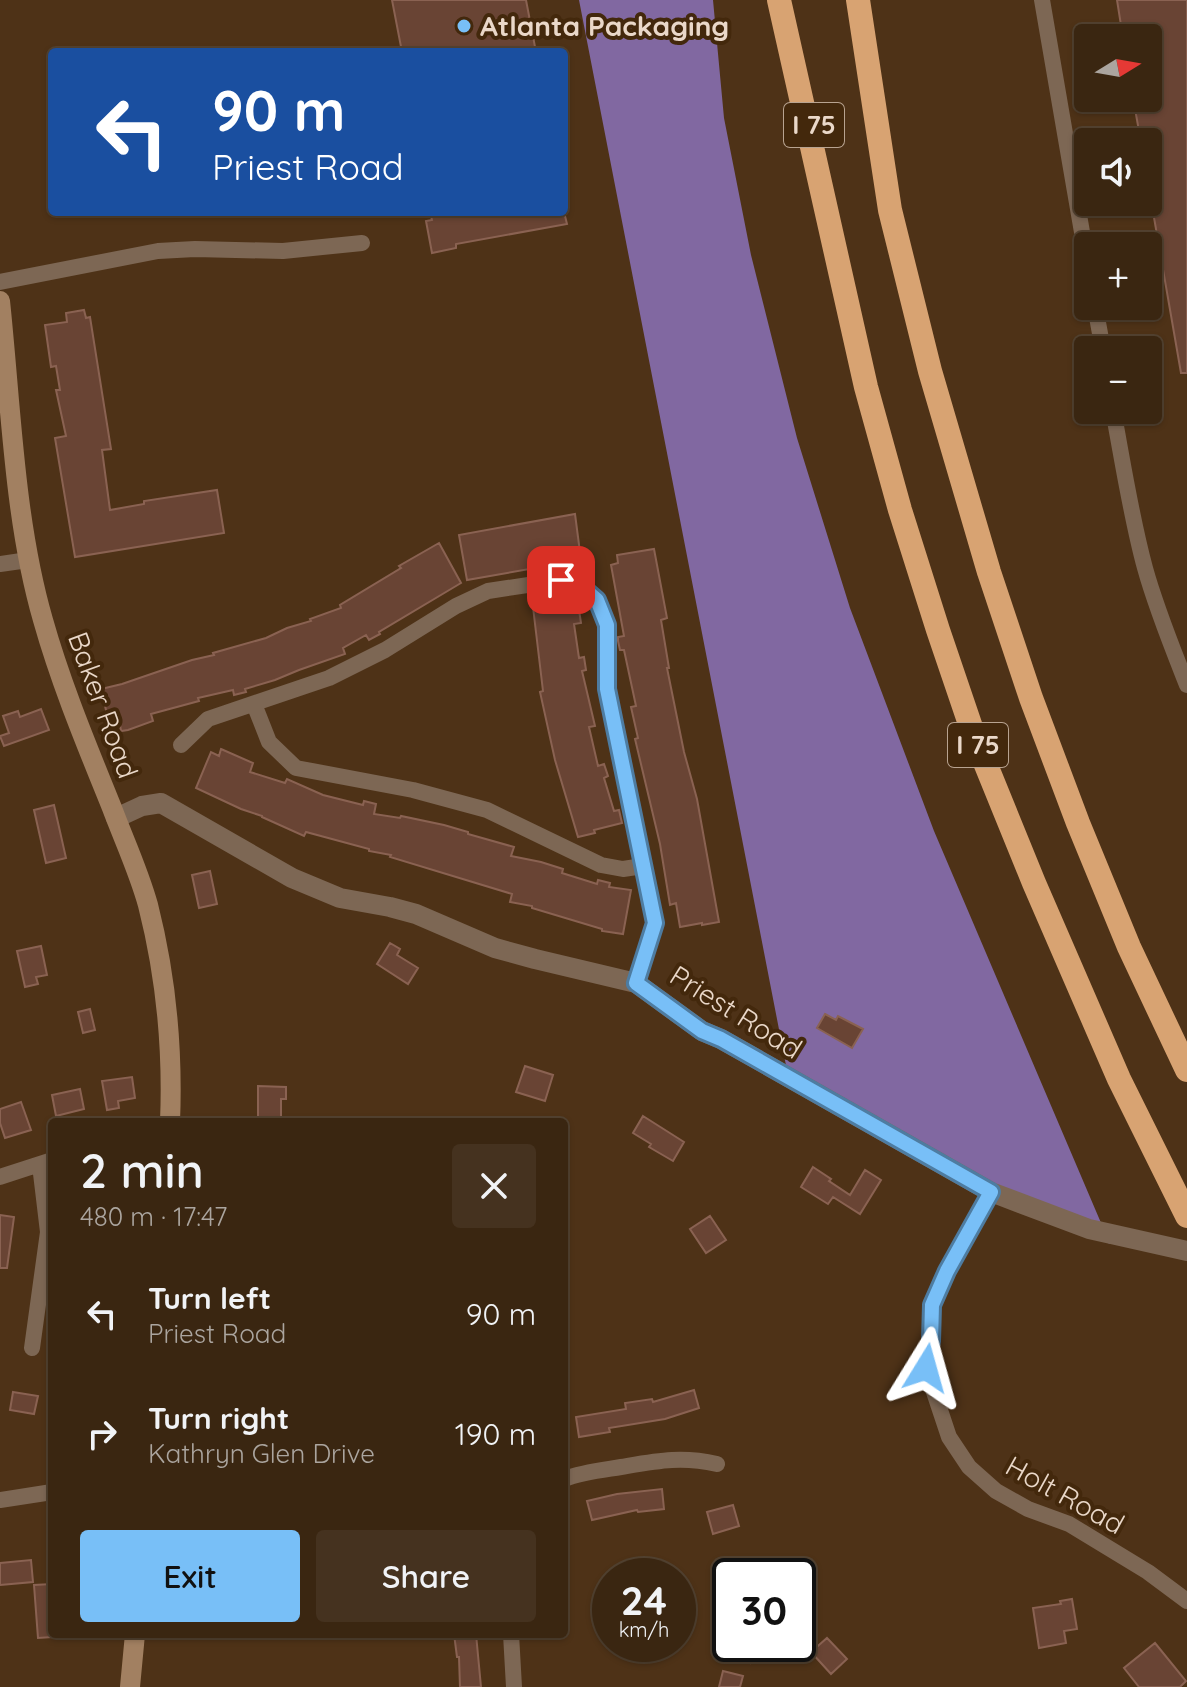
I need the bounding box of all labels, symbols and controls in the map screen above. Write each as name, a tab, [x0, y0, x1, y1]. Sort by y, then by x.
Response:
place label: Atlanta Packaging	[480, 8, 729, 43]
marker: Atlanta Packaging	[455, 17, 473, 35]
north arrow	[1074, 24, 1162, 112]
map controls	[1074, 24, 1162, 424]
text: 90 m	[212, 75, 346, 145]
icon: left	[80, 80, 184, 184]
road number: I 75	[784, 103, 844, 147]
button: sound	[1074, 128, 1162, 216]
text: Priest Road	[212, 144, 404, 189]
button: +	[1074, 232, 1162, 320]
button: −	[1074, 336, 1162, 424]
pin	[527, 546, 595, 614]
icon: arrive	[539, 558, 583, 602]
street label: Baker Road	[61, 627, 146, 783]
road number: I 75	[948, 723, 1008, 767]
street label: Priest Road	[664, 957, 809, 1066]
text: 2 min	[80, 1140, 204, 1200]
button: close	[452, 1144, 536, 1228]
text: 480 m · 17:47	[80, 1200, 227, 1233]
text: Turn left	[148, 1279, 271, 1317]
icon: left	[80, 1292, 124, 1336]
text: 90 m	[466, 1295, 536, 1333]
text: Priest Road	[148, 1317, 286, 1350]
position arrow	[884, 1326, 968, 1410]
text: Turn right	[148, 1399, 289, 1437]
icon: right	[80, 1412, 124, 1456]
text: 190 m	[455, 1415, 536, 1453]
text: Kathryn Glen Drive	[148, 1437, 375, 1470]
street label: Holt Road	[1000, 1448, 1131, 1541]
button: Exit	[80, 1530, 300, 1622]
button: Share	[316, 1530, 536, 1622]
speed limit sign: 30	[712, 1558, 816, 1662]
text: 24	[621, 1575, 667, 1625]
text: km/h	[619, 1617, 669, 1642]

